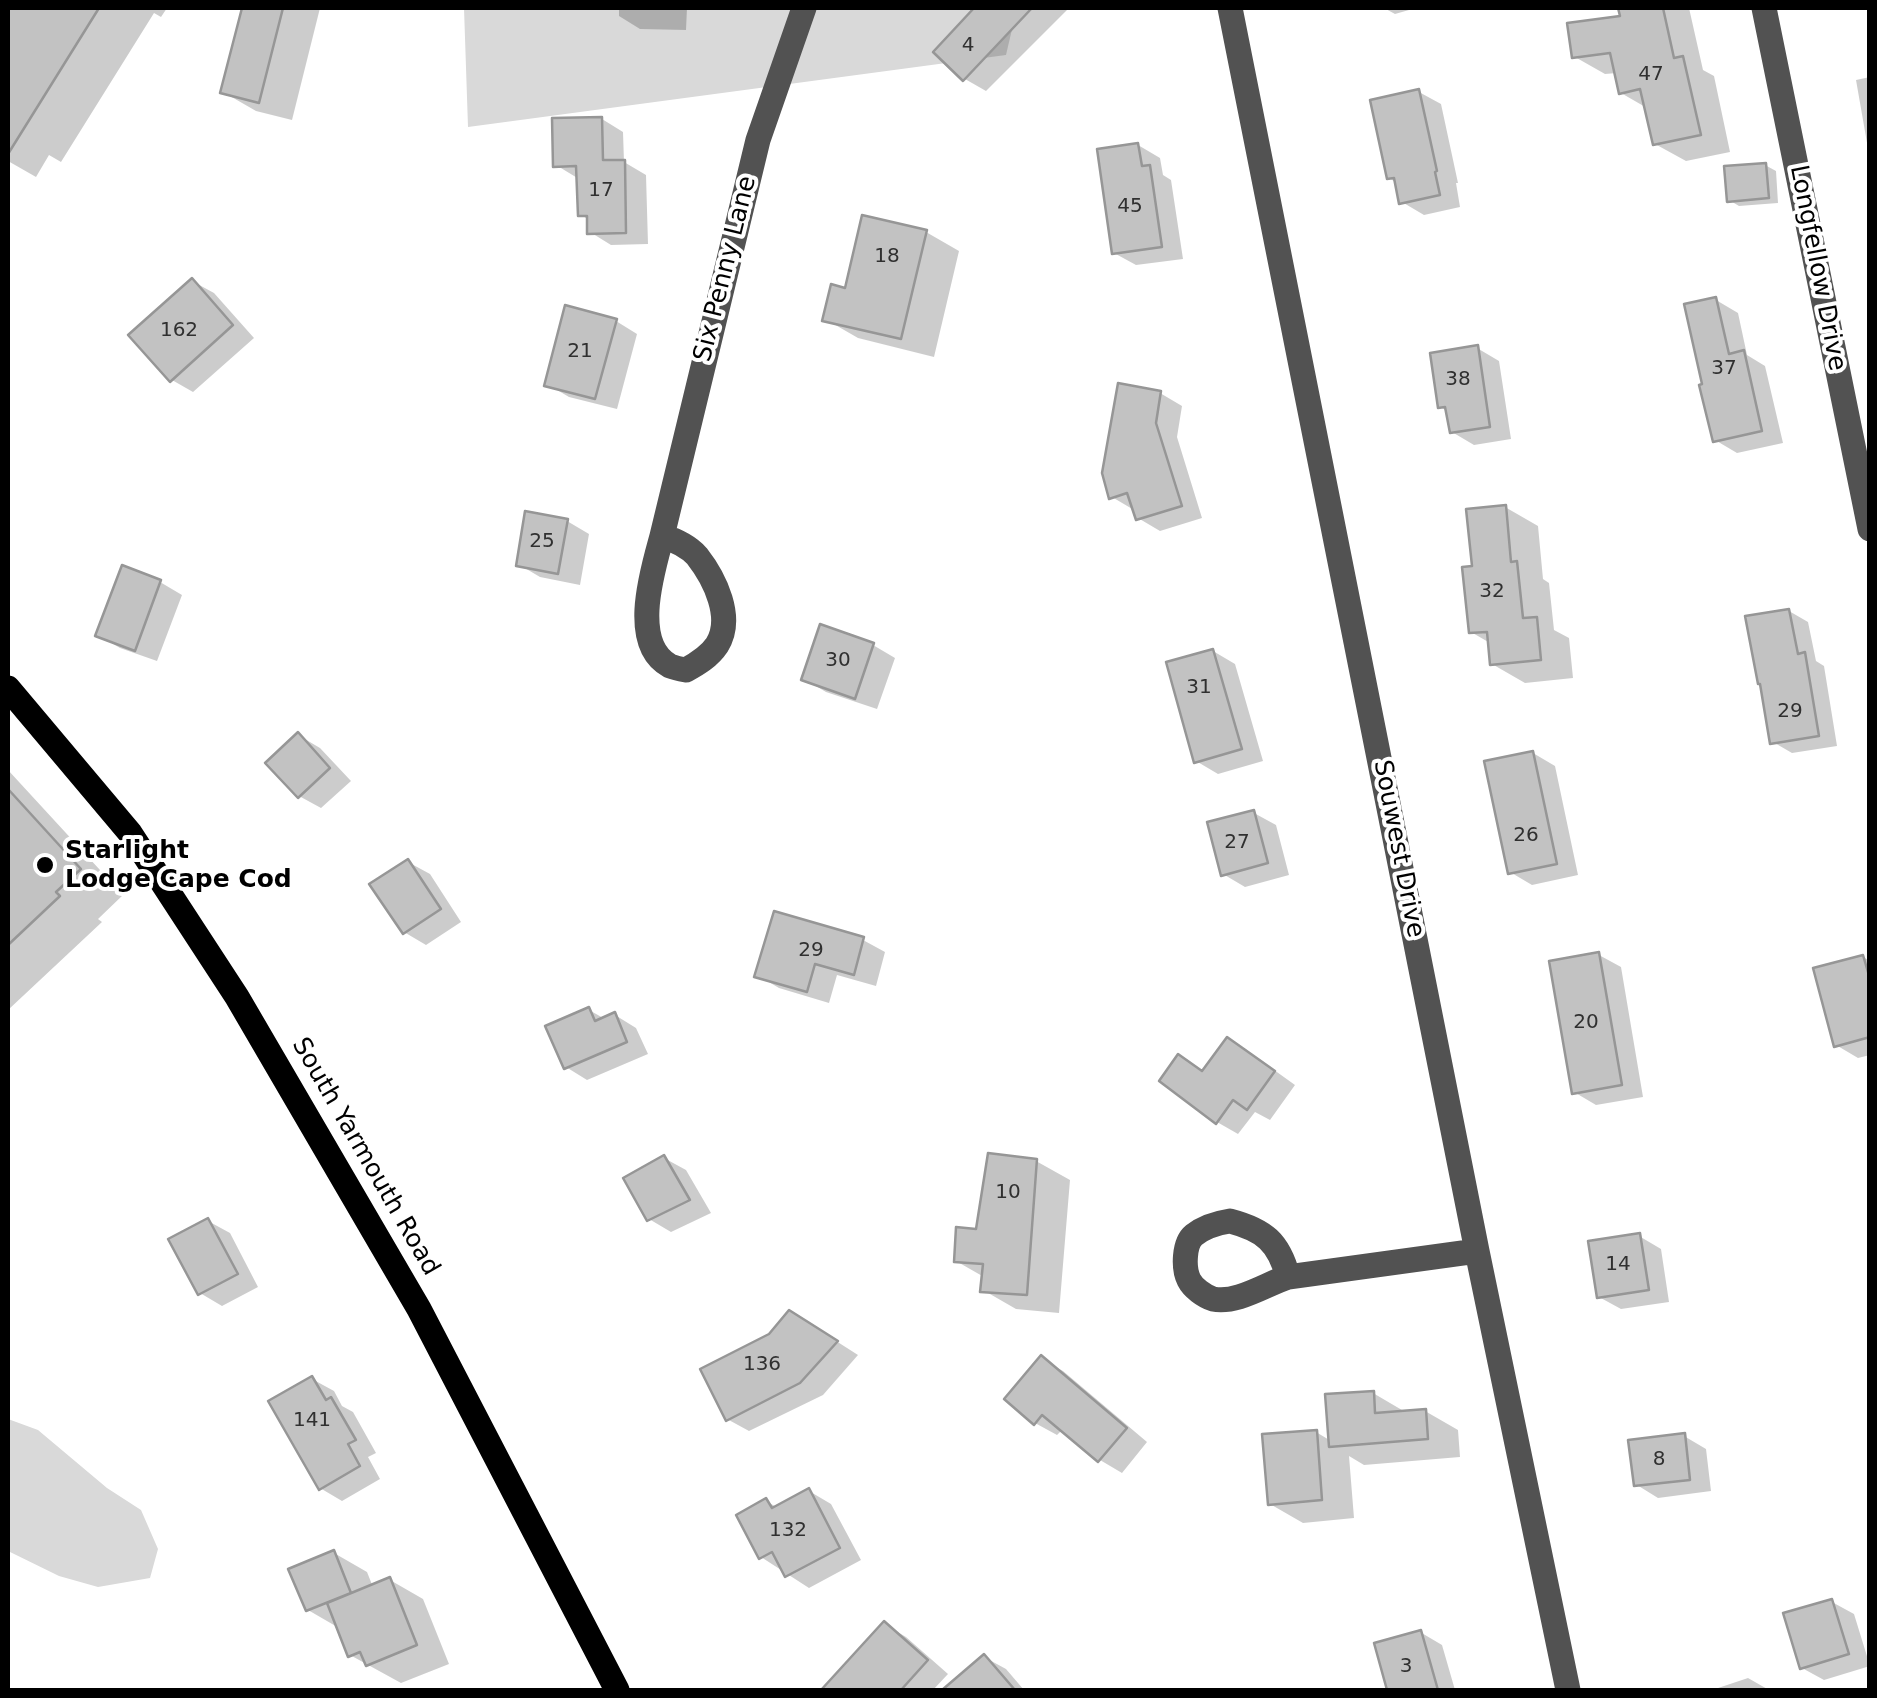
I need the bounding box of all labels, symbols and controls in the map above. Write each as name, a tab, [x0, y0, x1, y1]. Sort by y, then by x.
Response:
house number: 4	[962, 34, 974, 58]
house number: 47	[1638, 63, 1664, 87]
street label: Longfellow Drive	[1782, 163, 1852, 373]
street label: Six Penny Lane	[688, 173, 764, 365]
house number: 17	[588, 179, 614, 203]
house number: 45	[1117, 195, 1143, 219]
house number: 18	[874, 245, 900, 269]
house number: 162	[160, 319, 198, 343]
house number: 21	[567, 340, 593, 364]
house number: 37	[1711, 357, 1737, 381]
house number: 38	[1445, 368, 1471, 392]
house number: 25	[529, 530, 555, 554]
house number: 32	[1479, 580, 1505, 604]
house number: 30	[825, 649, 851, 673]
house number: 31	[1186, 676, 1212, 700]
house number: 29	[1777, 700, 1803, 724]
street label: Souwest Drive	[1366, 758, 1430, 940]
house number: 26	[1513, 824, 1539, 848]
house number: 27	[1224, 831, 1250, 855]
place label: Starlight Lodge Cape Cod	[65, 836, 292, 895]
marker: Starlight Lodge Cape Cod	[34, 854, 56, 876]
house number: 29	[798, 939, 824, 963]
house number: 20	[1573, 1011, 1599, 1035]
street label: South Yarmouth Road	[285, 1033, 445, 1281]
house number: 10	[995, 1181, 1021, 1205]
house number: 14	[1605, 1253, 1631, 1277]
house number: 136	[743, 1353, 781, 1377]
house number: 141	[293, 1409, 331, 1433]
house number: 8	[1653, 1448, 1665, 1472]
house number: 132	[769, 1519, 807, 1543]
house number: 3	[1400, 1655, 1412, 1679]

